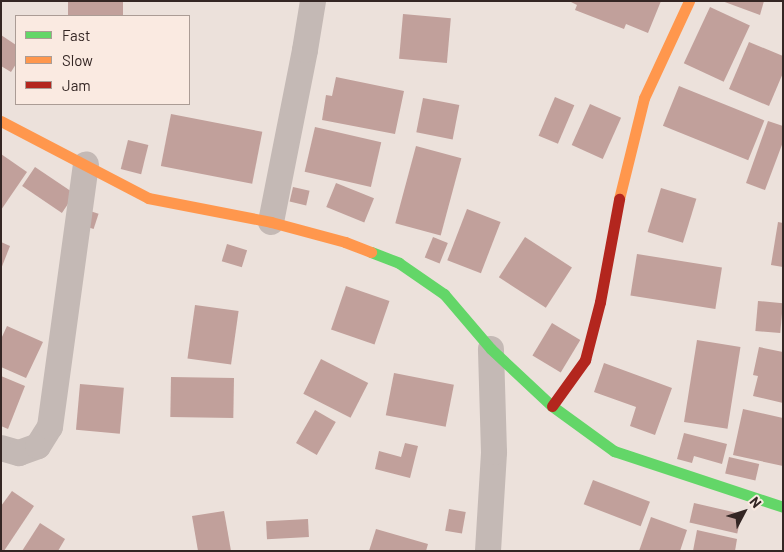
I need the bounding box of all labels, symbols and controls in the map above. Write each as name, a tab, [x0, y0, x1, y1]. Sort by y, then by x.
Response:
legend	[15, 15, 190, 105]
text: Fast	[62, 26, 90, 44]
text: Slow	[62, 51, 93, 69]
text: Jam	[62, 76, 91, 94]
north arrow	[719, 487, 769, 537]
text: N	[746, 493, 765, 511]

